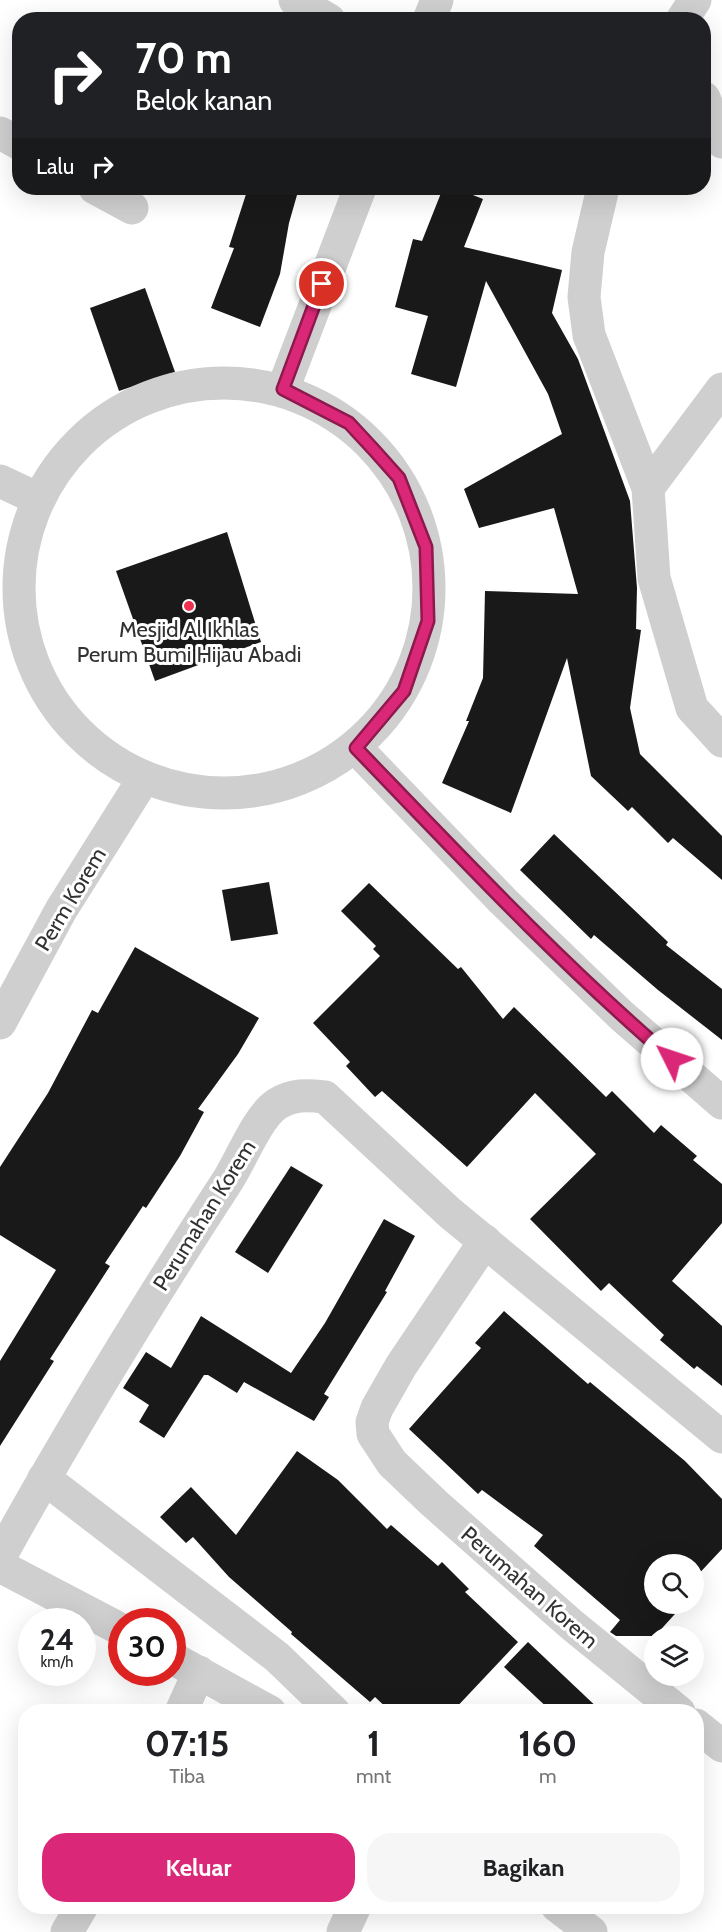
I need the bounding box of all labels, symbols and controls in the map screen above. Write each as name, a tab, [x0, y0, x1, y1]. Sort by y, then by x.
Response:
text: 70 m	[135, 32, 232, 84]
icon: right	[36, 36, 114, 114]
text: Belok kanan	[135, 84, 272, 117]
icon: right	[86, 150, 119, 183]
text: Lalu	[36, 153, 74, 180]
pin	[296, 258, 347, 309]
icon: arrive	[305, 267, 338, 300]
marker: Mesjid Al Ikhlas Perum Bumi Hijau Abadi	[182, 599, 196, 613]
place label: Mesjid Al Ikhlas Perum Bumi Hijau Abadi	[77, 616, 301, 668]
street label: Perm Korem	[29, 843, 112, 956]
position arrow	[640, 1027, 704, 1091]
street label: Perumahan Korem	[147, 1135, 262, 1296]
street label: Perumahan Korem	[456, 1521, 604, 1654]
map controls	[644, 1554, 704, 1686]
button: search	[644, 1554, 704, 1614]
speed limit sign: 30	[108, 1608, 186, 1686]
text: 24	[40, 1621, 74, 1658]
button: layers	[644, 1626, 704, 1686]
text: km/h	[41, 1653, 73, 1671]
text: 07:15	[145, 1721, 229, 1765]
text: 1	[367, 1721, 380, 1765]
text: 160	[518, 1721, 577, 1765]
text: Tiba	[169, 1764, 205, 1788]
text: mnt	[356, 1764, 391, 1788]
text: m	[539, 1764, 556, 1788]
button: Keluar	[42, 1833, 355, 1902]
button: Bagikan	[367, 1833, 680, 1902]

